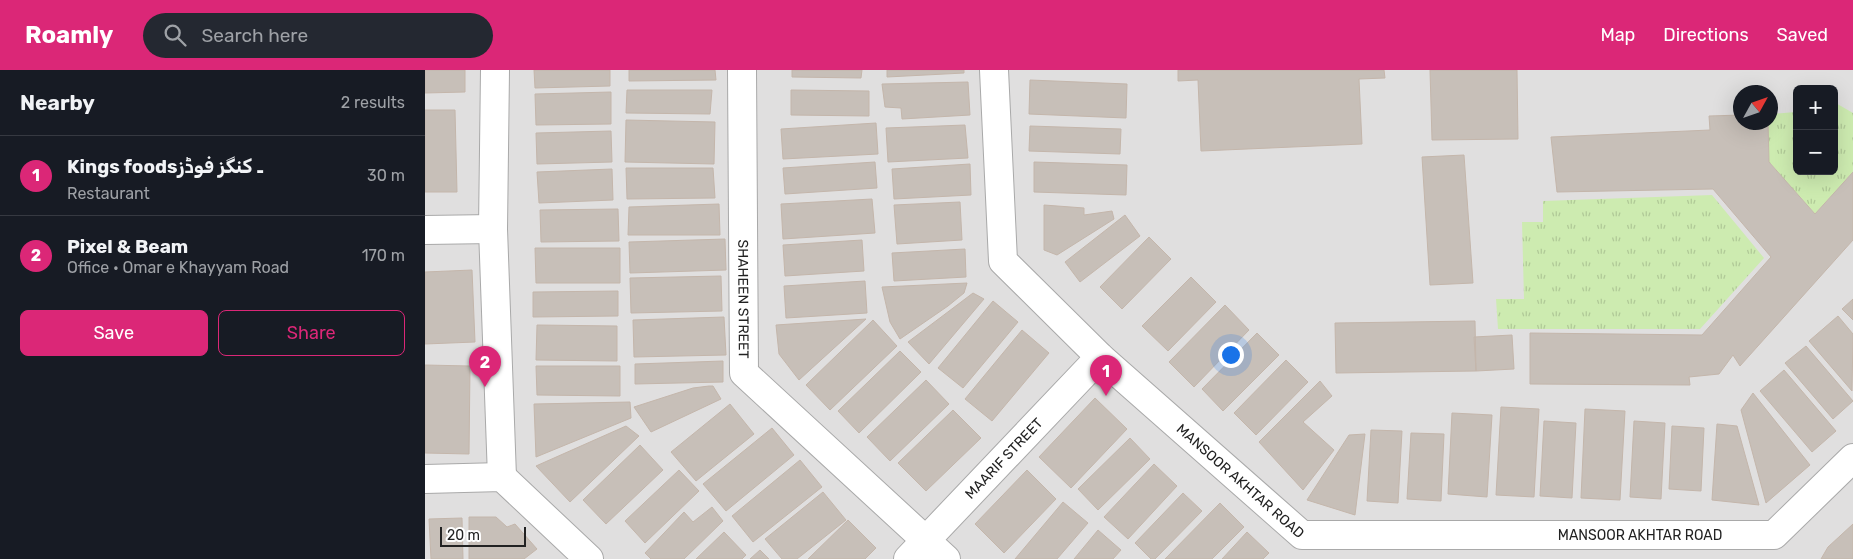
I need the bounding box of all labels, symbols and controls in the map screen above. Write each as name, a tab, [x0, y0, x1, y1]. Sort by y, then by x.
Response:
search box	[143, 13, 493, 58]
text: Roamly	[25, 21, 113, 49]
icon: search	[161, 21, 189, 49]
text: Search here	[201, 24, 308, 47]
text: Map	[1600, 24, 1635, 46]
text: Directions	[1663, 24, 1749, 46]
text: Saved	[1777, 24, 1828, 46]
north arrow	[1733, 85, 1778, 130]
map controls	[1793, 85, 1838, 175]
button: +	[1793, 85, 1838, 130]
text: Nearby	[20, 90, 95, 115]
text: 2 results	[341, 93, 405, 112]
button: −	[1793, 130, 1838, 175]
text: Kings foods۔ کنگز فوڈز	[67, 155, 264, 178]
text: 1	[32, 166, 40, 185]
text: 30 m	[367, 166, 405, 185]
text: Restaurant	[67, 184, 150, 203]
text: Pixel & Beam	[67, 235, 188, 258]
street label: SHAHEEN STREET	[734, 239, 752, 359]
text: 2	[31, 246, 41, 265]
text: 170 m	[362, 246, 405, 265]
text: Office · Omar e Khayyam Road	[67, 258, 289, 277]
button: Save	[20, 310, 208, 356]
button: Share	[218, 310, 405, 356]
your location	[1218, 342, 1244, 368]
pin: 2	[469, 346, 501, 387]
pin: 1	[1090, 355, 1122, 396]
street label: MAARIF STREET	[962, 415, 1047, 503]
street label: MANSOOR AKHTAR ROAD	[1173, 420, 1308, 542]
scale bar	[440, 524, 526, 547]
text: 20 m	[447, 527, 480, 544]
street label: MANSOOR AKHTAR ROAD	[1558, 527, 1722, 544]

